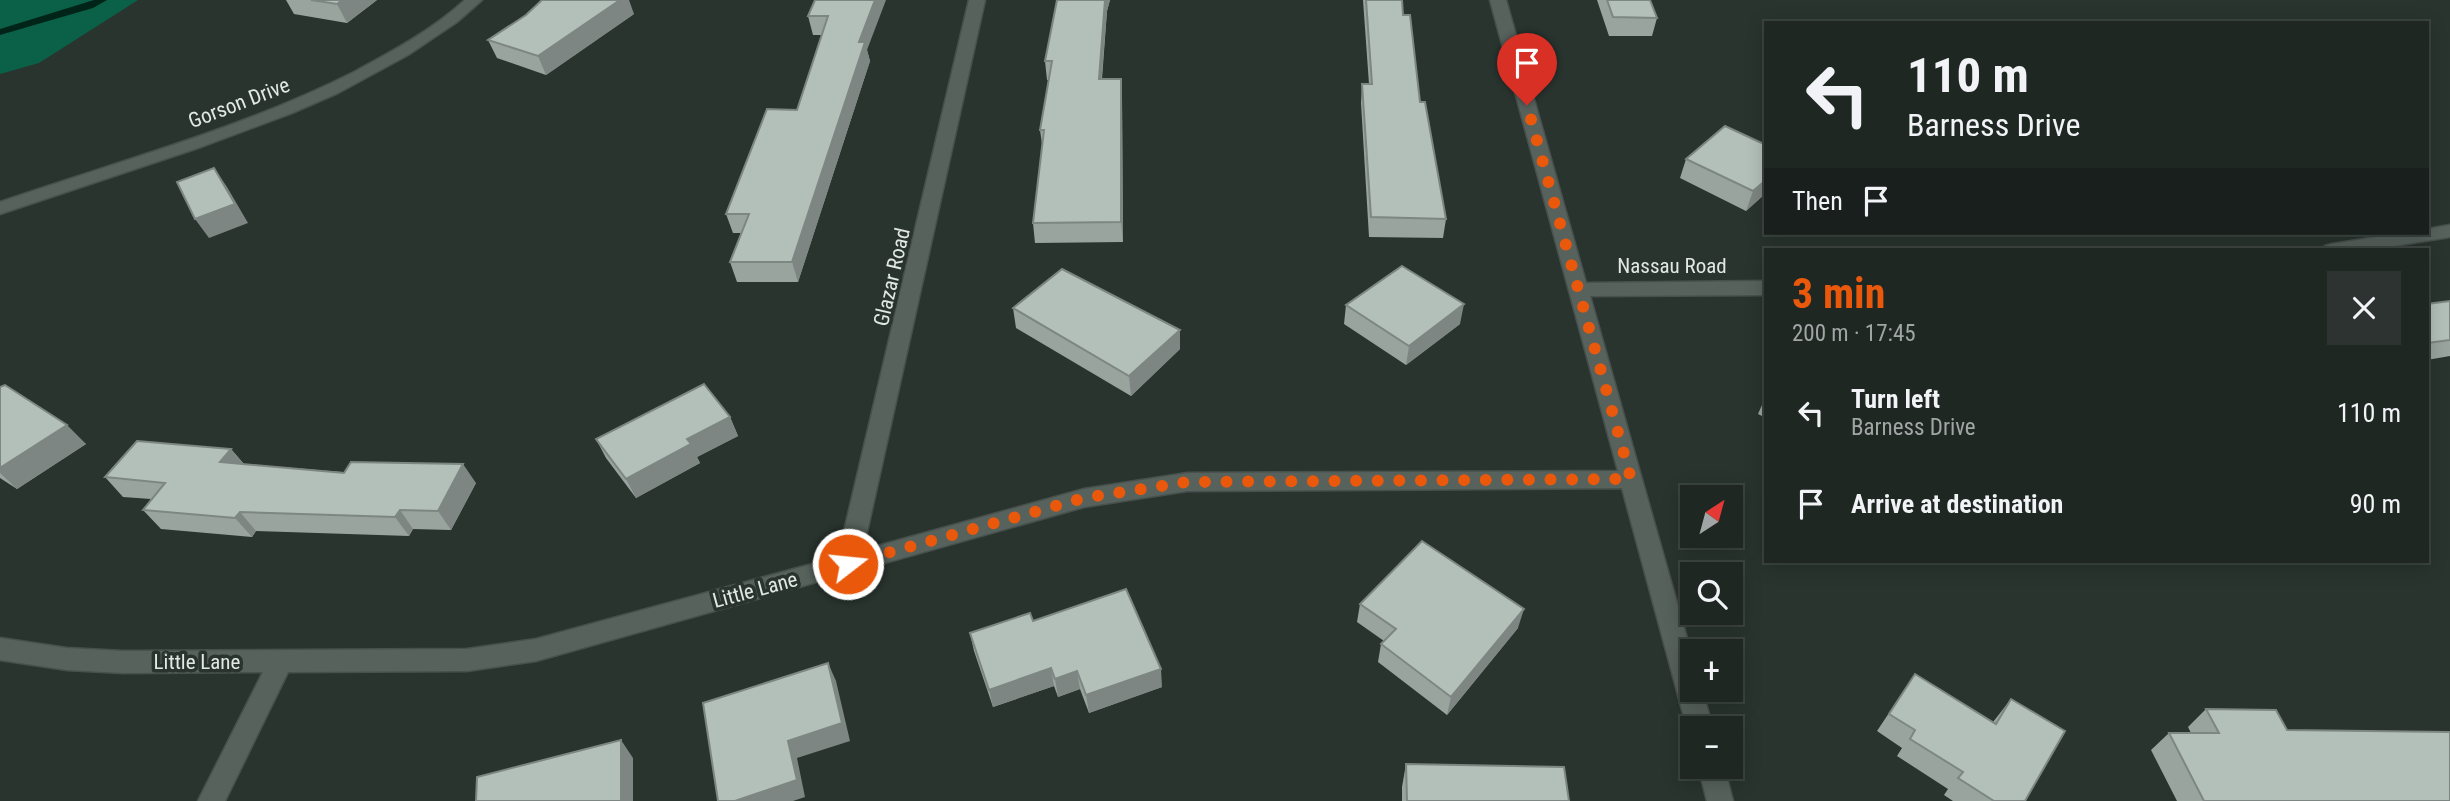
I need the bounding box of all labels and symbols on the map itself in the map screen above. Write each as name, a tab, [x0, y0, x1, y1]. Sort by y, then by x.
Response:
pin	[1497, 33, 1557, 105]
street label: Gorson Drive	[185, 73, 293, 133]
street label: Glazar Road	[869, 226, 915, 328]
street label: Nassau Road	[1617, 254, 1727, 278]
north arrow	[1680, 485, 1743, 548]
position arrow	[811, 527, 885, 601]
street label: Little Lane	[710, 567, 800, 613]
street label: Little Lane	[154, 650, 241, 674]

